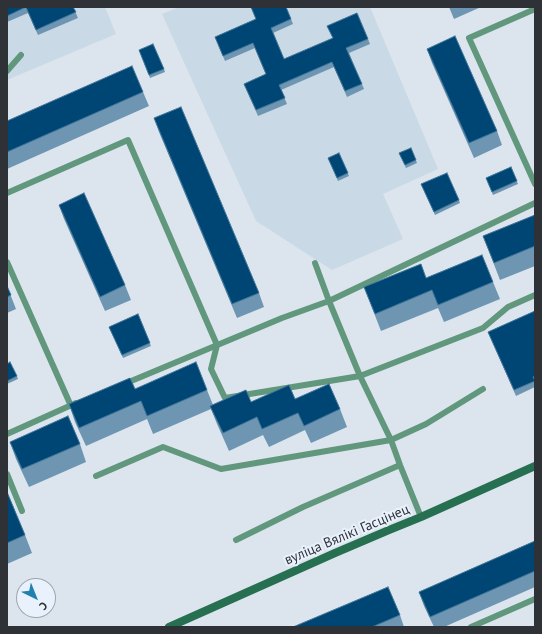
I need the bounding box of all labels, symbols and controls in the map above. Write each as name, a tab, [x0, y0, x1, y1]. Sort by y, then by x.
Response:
street label: вуліца Вялікі Гасцінец	[282, 501, 412, 569]
north arrow	[16, 578, 56, 618]
text: С	[36, 599, 51, 613]

